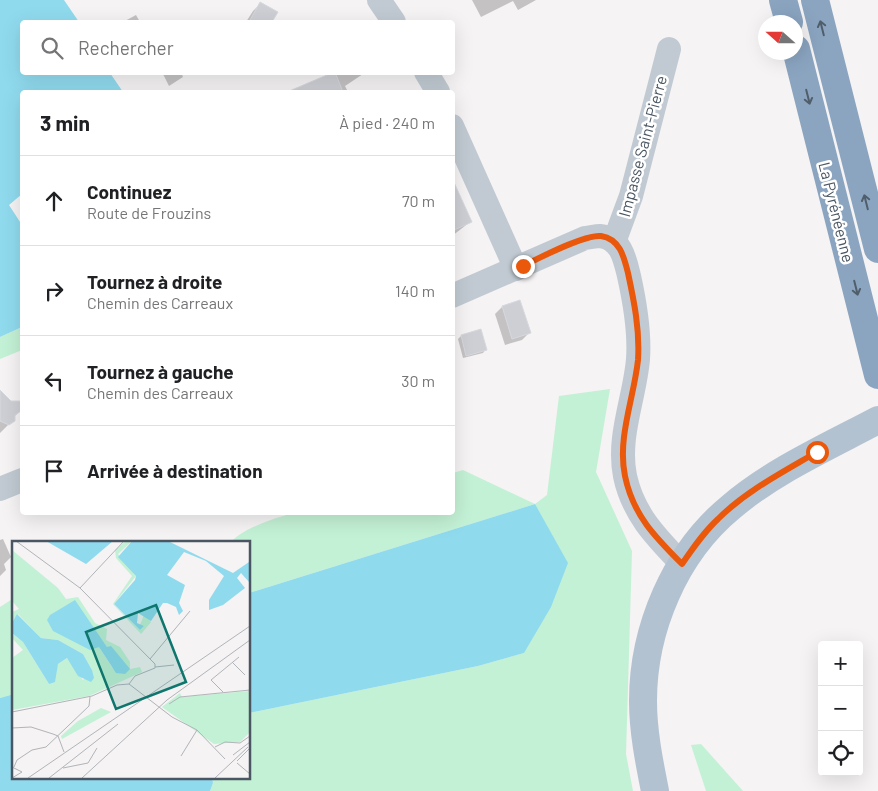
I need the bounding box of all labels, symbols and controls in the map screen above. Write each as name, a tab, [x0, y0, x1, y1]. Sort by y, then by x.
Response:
north arrow	[758, 15, 803, 60]
search box	[20, 20, 455, 75]
one-way arrow	[817, 20, 826, 36]
icon: search	[38, 34, 66, 62]
text: Rechercher	[78, 36, 174, 59]
street label: Impasse Saint-Pierre	[614, 73, 670, 219]
one-way arrow	[803, 88, 813, 104]
text: 3 min	[40, 110, 90, 135]
text: À pied · 240 m	[339, 113, 435, 132]
street label: La Pyrénéenne	[815, 160, 859, 264]
text: Continuez	[87, 180, 171, 203]
icon: ahead	[40, 187, 68, 215]
text: 70 m	[402, 191, 435, 210]
one-way arrow	[861, 195, 870, 211]
text: Route de Frouzins	[87, 203, 211, 222]
route end	[512, 255, 535, 278]
text: Tournez à droite	[87, 270, 223, 293]
icon: right	[40, 277, 68, 305]
one-way arrow	[852, 280, 861, 296]
text: 140 m	[395, 281, 435, 300]
text: Chemin des Carreaux	[87, 293, 233, 312]
text: Tournez à gauche	[87, 360, 234, 383]
icon: left	[40, 367, 68, 395]
text: 30 m	[401, 371, 435, 390]
text: Chemin des Carreaux	[87, 383, 233, 402]
route start	[806, 441, 829, 464]
icon: arrive	[40, 457, 68, 485]
text: Arrivée à destination	[87, 459, 263, 482]
inset map	[12, 541, 250, 778]
map controls	[818, 641, 863, 776]
button: +	[818, 641, 863, 686]
button: −	[818, 686, 863, 731]
button: locate	[818, 731, 863, 776]

